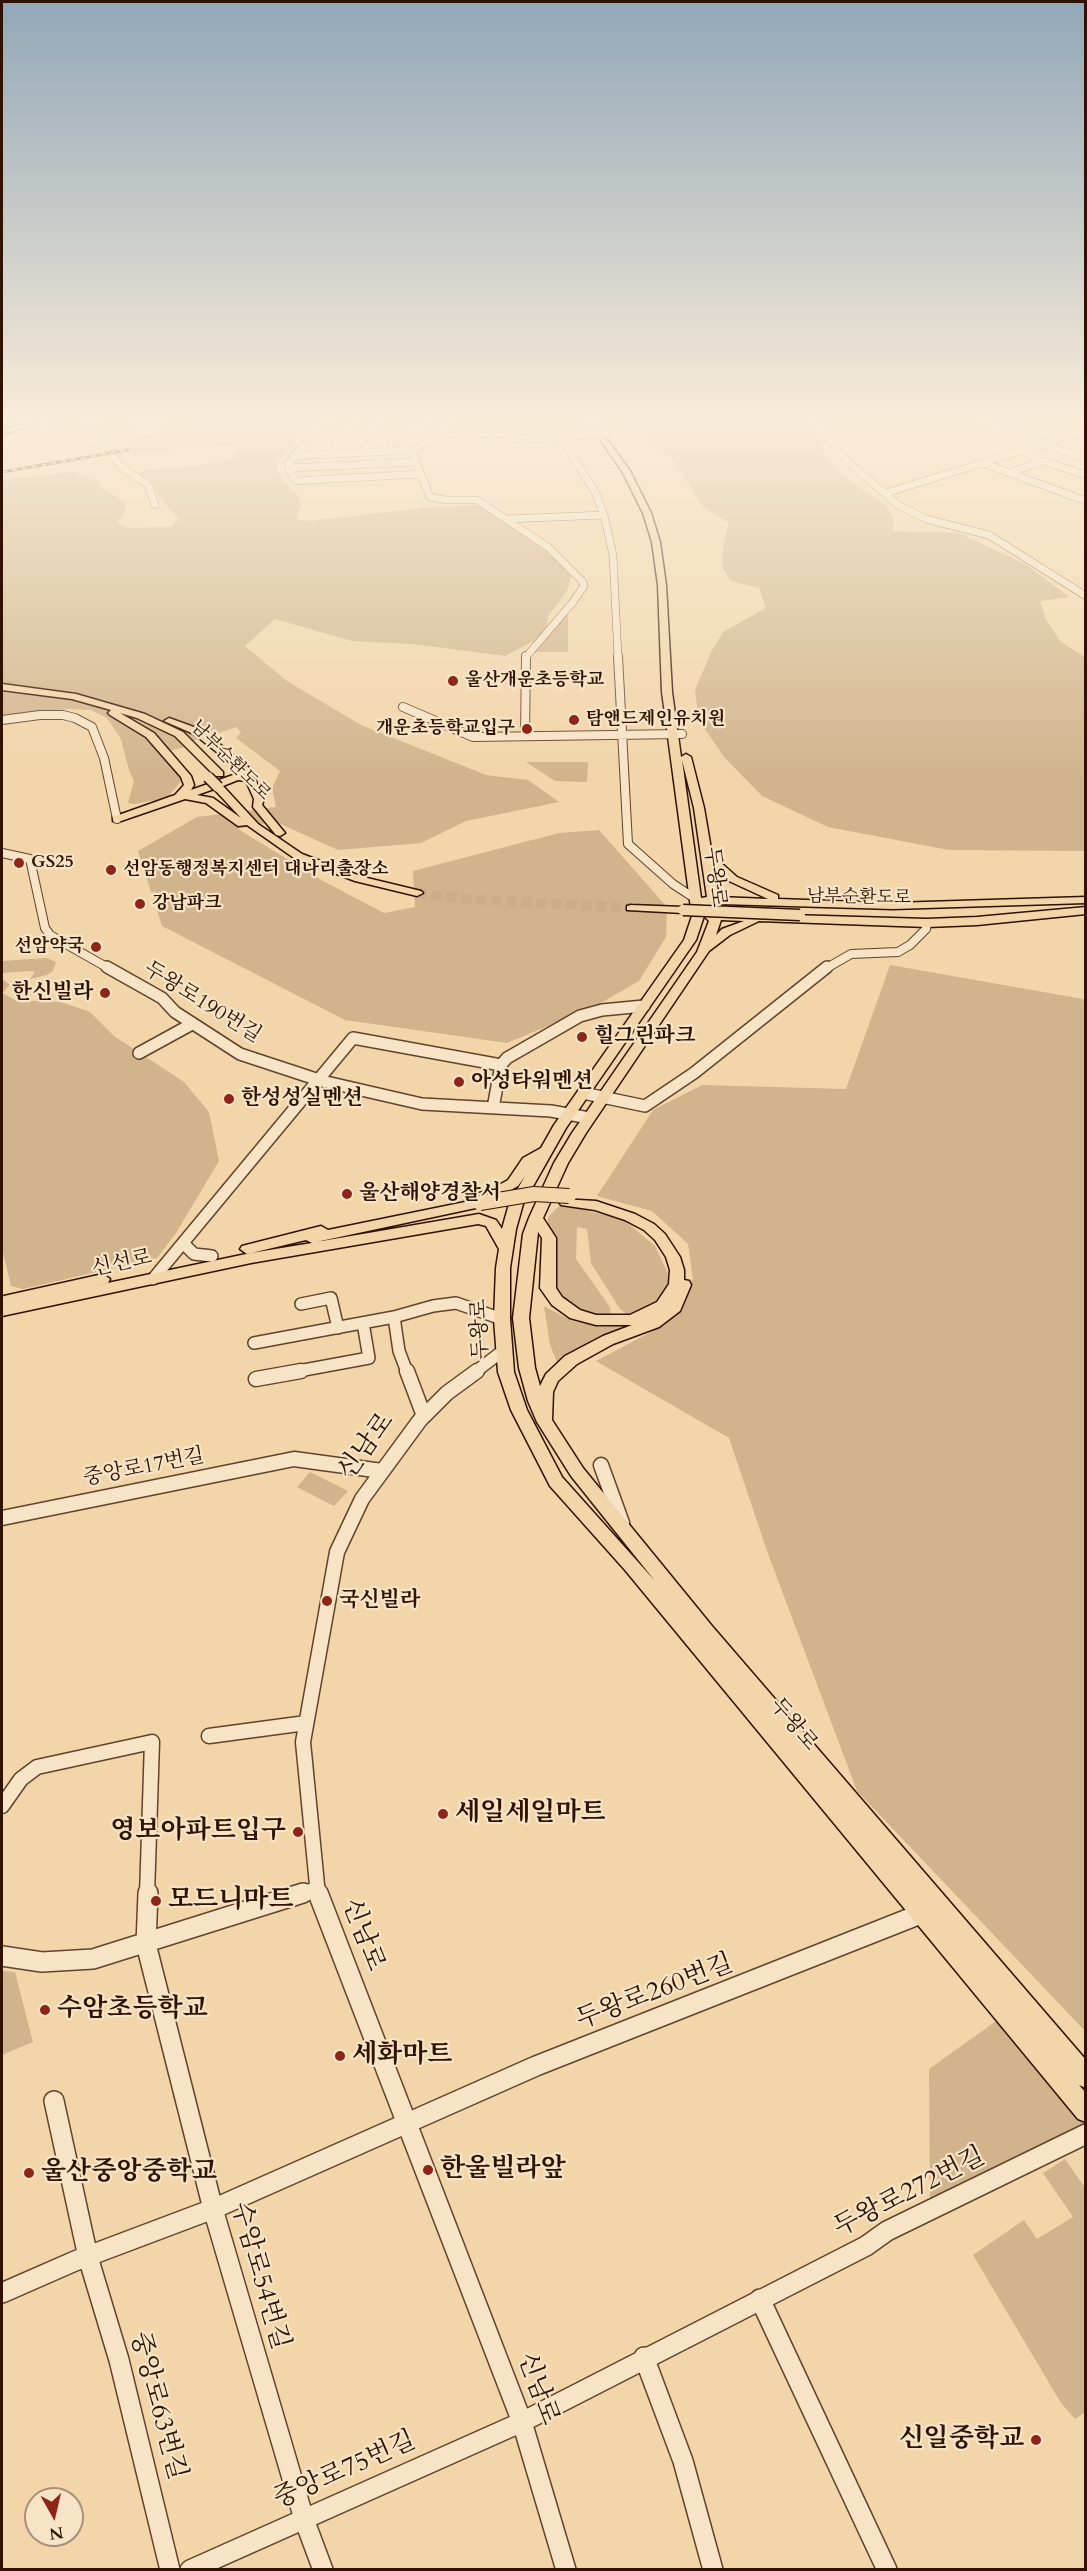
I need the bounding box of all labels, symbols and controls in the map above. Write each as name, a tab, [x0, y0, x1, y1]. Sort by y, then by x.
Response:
place label: 울산개운초등학교	[465, 670, 604, 692]
marker: 울산개운초등학교	[446, 674, 460, 688]
place label: 탐앤드제인유치원	[586, 709, 725, 731]
marker: 탐앤드제인유치원	[567, 713, 581, 727]
street label: 남부순환도로	[185, 716, 275, 806]
place label: 개운초등학교입구	[376, 718, 515, 740]
marker: 개운초등학교입구	[520, 722, 534, 736]
street label: 두왕로	[698, 845, 730, 909]
place label: GS25	[31, 852, 74, 874]
marker: GS25	[12, 856, 26, 870]
place label: 선암동행정복지센터 대나리출장소	[123, 859, 389, 881]
marker: 선암동행정복지센터 대나리출장소	[104, 863, 118, 877]
street label: 남부순환도로	[807, 886, 911, 910]
place label: 강남파크	[152, 893, 222, 915]
marker: 강남파크	[133, 897, 147, 911]
place label: 선암약국	[14, 936, 84, 958]
marker: 선암약국	[89, 940, 103, 954]
street label: 두왕로190번길	[139, 957, 265, 1049]
place label: 한신빌라	[12, 980, 93, 1006]
marker: 한신빌라	[98, 986, 112, 1000]
place label: 힐그린파크	[594, 1024, 695, 1050]
marker: 힐그린파크	[575, 1030, 589, 1044]
place label: 아성타워멘션	[471, 1069, 593, 1095]
marker: 아성타워멘션	[452, 1075, 466, 1089]
place label: 한성성실멘션	[241, 1086, 363, 1112]
marker: 한성성실멘션	[222, 1092, 236, 1106]
place label: 울산해양경찰서	[359, 1181, 501, 1207]
marker: 울산해양경찰서	[340, 1187, 354, 1201]
street label: 신선로	[90, 1245, 154, 1283]
street label: 두왕로	[467, 1298, 495, 1360]
street label: 신남로	[332, 1407, 402, 1487]
street label: 중앙로17번길	[81, 1444, 207, 1492]
place label: 국신빌라	[339, 1588, 420, 1614]
marker: 국신빌라	[320, 1594, 334, 1608]
street label: 두왕로	[764, 1694, 822, 1756]
place label: 세일세일마트	[455, 1798, 606, 1830]
marker: 세일세일마트	[436, 1807, 450, 1821]
place label: 영보아파트입구	[110, 1816, 286, 1848]
marker: 영보아파트입구	[291, 1825, 305, 1839]
place label: 모드니마트	[168, 1885, 294, 1917]
marker: 모드니마트	[149, 1894, 163, 1908]
street label: 신남로	[334, 1894, 390, 1976]
street label: 두왕로260번길	[572, 1949, 738, 2037]
place label: 수암초등학교	[57, 1994, 208, 2026]
marker: 수암초등학교	[38, 2003, 52, 2017]
place label: 세화마트	[352, 2040, 452, 2072]
marker: 세화마트	[333, 2049, 347, 2063]
street label: 두왕로272번길	[829, 2142, 991, 2244]
place label: 한울빌라앞	[440, 2154, 566, 2186]
place label: 울산중앙중학교	[41, 2157, 217, 2189]
marker: 한울빌라앞	[421, 2163, 435, 2177]
marker: 울산중앙중학교	[22, 2166, 36, 2180]
street label: 수암로54번길	[223, 2199, 295, 2353]
street label: 중앙로63번길	[122, 2328, 192, 2484]
street label: 신남로	[509, 2348, 565, 2430]
place label: 신일중학교	[898, 2424, 1024, 2456]
street label: 중앙로75번길	[269, 2426, 421, 2516]
marker: 신일중학교	[1029, 2433, 1043, 2447]
north arrow	[24, 2487, 84, 2547]
text: N	[48, 2521, 65, 2545]

